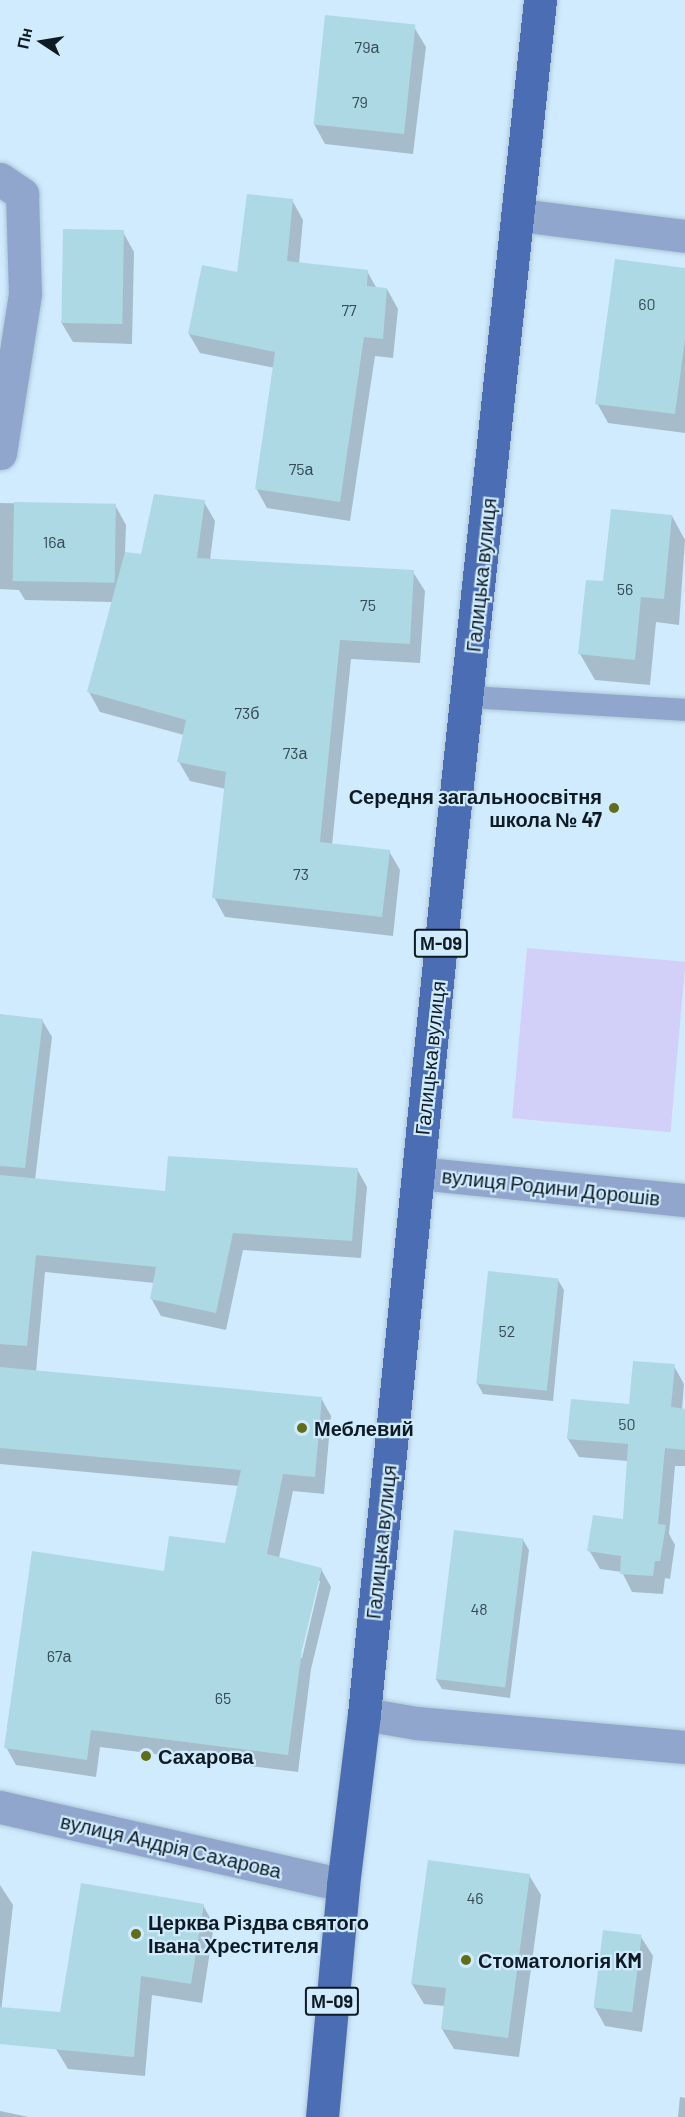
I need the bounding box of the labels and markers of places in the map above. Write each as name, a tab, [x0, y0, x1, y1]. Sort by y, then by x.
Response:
place label: Середня загальноосвітня школа № 47	[349, 784, 602, 831]
marker: Середня загальноосвітня школа № 47	[607, 801, 621, 815]
place label: Меблевий	[314, 1416, 414, 1440]
marker: Меблевий	[295, 1421, 309, 1435]
place label: Сахарова	[158, 1744, 254, 1768]
marker: Сахарова	[139, 1749, 153, 1763]
place label: Церква Різдва святого Івана Хрестителя	[148, 1910, 369, 1957]
marker: Церква Різдва святого Івана Хрестителя	[129, 1927, 143, 1941]
place label: Стоматологія KM	[478, 1948, 642, 1972]
marker: Стоматологія KM	[459, 1953, 473, 1967]

